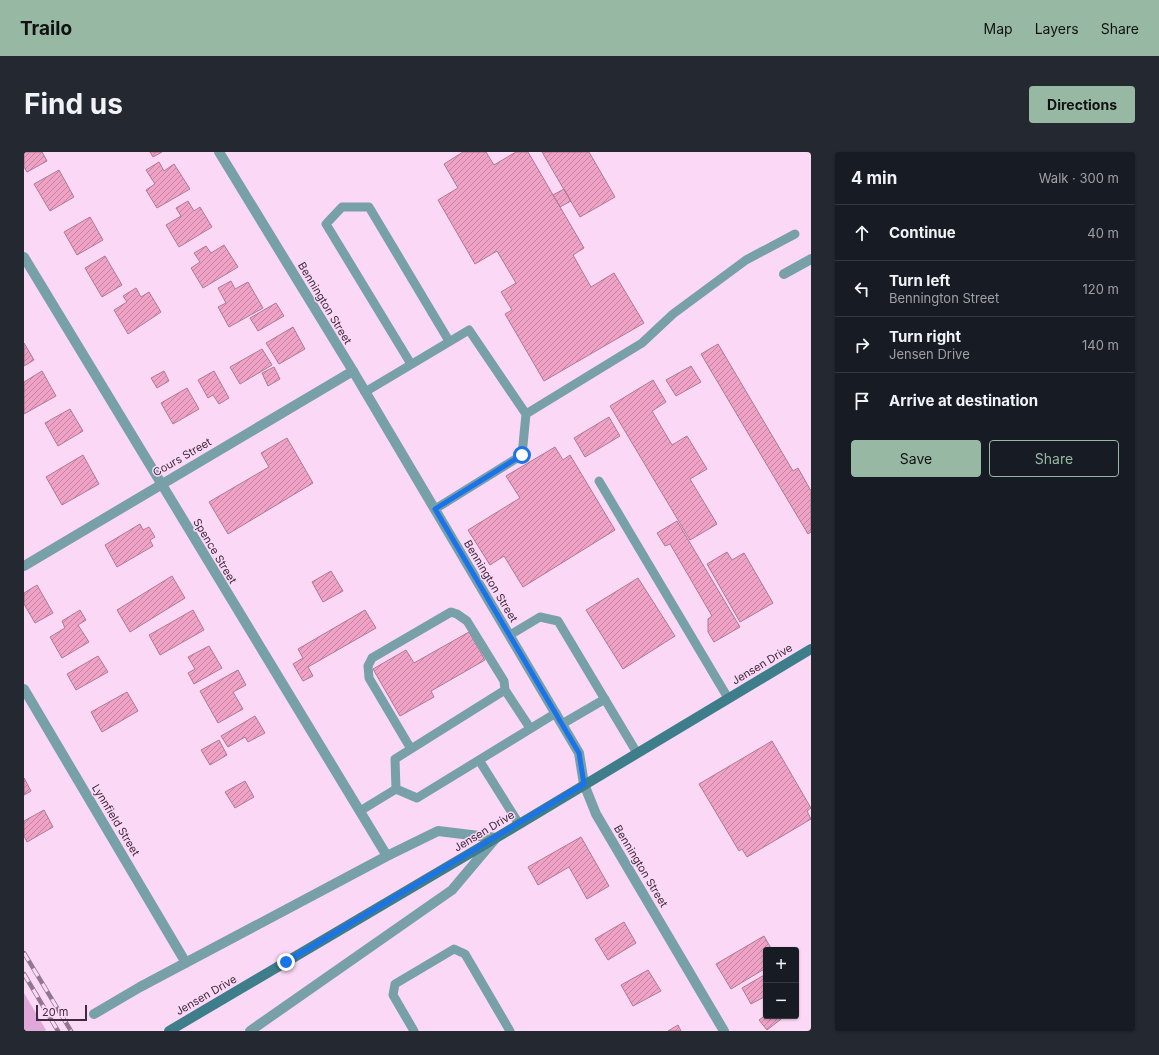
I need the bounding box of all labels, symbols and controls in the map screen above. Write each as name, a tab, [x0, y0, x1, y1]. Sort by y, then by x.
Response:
text: Trailo	[20, 17, 72, 40]
text: Map	[984, 20, 1013, 37]
text: Layers	[1035, 20, 1079, 37]
text: Share	[1101, 20, 1139, 37]
button: Directions	[1029, 86, 1135, 123]
text: Find us	[24, 87, 123, 121]
text: 4 min	[851, 168, 897, 188]
text: Walk · 300 m	[1039, 170, 1119, 186]
icon: ahead	[851, 222, 873, 244]
text: Continue	[889, 223, 956, 242]
text: 40 m	[1087, 225, 1119, 241]
street label: Bennington Street	[295, 259, 355, 347]
text: Turn left	[889, 271, 950, 290]
icon: left	[851, 278, 873, 300]
text: 120 m	[1083, 281, 1119, 297]
text: Bennington Street	[889, 290, 999, 306]
text: Turn right	[889, 327, 961, 346]
icon: right	[851, 334, 873, 356]
text: 140 m	[1082, 337, 1119, 353]
text: Jensen Drive	[889, 346, 970, 362]
icon: arrive	[851, 390, 873, 412]
text: Arrive at destination	[889, 391, 1038, 410]
street label: Cours Street	[150, 434, 214, 479]
button: Save	[851, 440, 981, 477]
button: Share	[989, 440, 1119, 477]
route start	[513, 446, 531, 464]
street label: Spence Street	[190, 516, 240, 586]
street label: Bennington Street	[461, 537, 521, 625]
street label: Jensen Drive	[729, 640, 795, 688]
street label: Lynnfield Street	[89, 782, 143, 859]
street label: Jensen Drive	[451, 807, 517, 855]
street label: Bennington Street	[611, 822, 671, 910]
map controls	[763, 947, 799, 1019]
button: +	[763, 947, 799, 983]
route end	[277, 953, 295, 971]
street label: Jensen Drive	[173, 972, 239, 1018]
button: −	[763, 983, 799, 1019]
scale bar	[36, 1003, 87, 1022]
text: 20 m	[42, 1005, 68, 1019]

